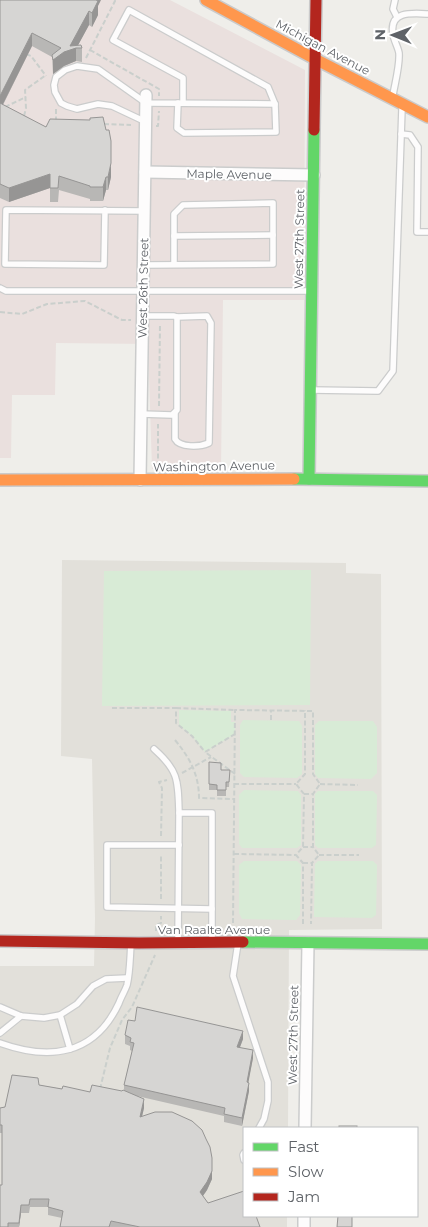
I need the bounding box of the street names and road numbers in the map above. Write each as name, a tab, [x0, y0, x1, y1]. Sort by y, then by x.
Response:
street label: Michigan Avenue	[273, 16, 373, 78]
street label: Maple Avenue	[186, 166, 272, 182]
street label: West 27th Street	[291, 189, 307, 289]
street label: West 26th Street	[135, 238, 151, 338]
street label: Washington Avenue	[153, 457, 275, 475]
street label: Van Raalte Avenue	[158, 922, 270, 937]
street label: West 27th Street	[285, 985, 301, 1085]

